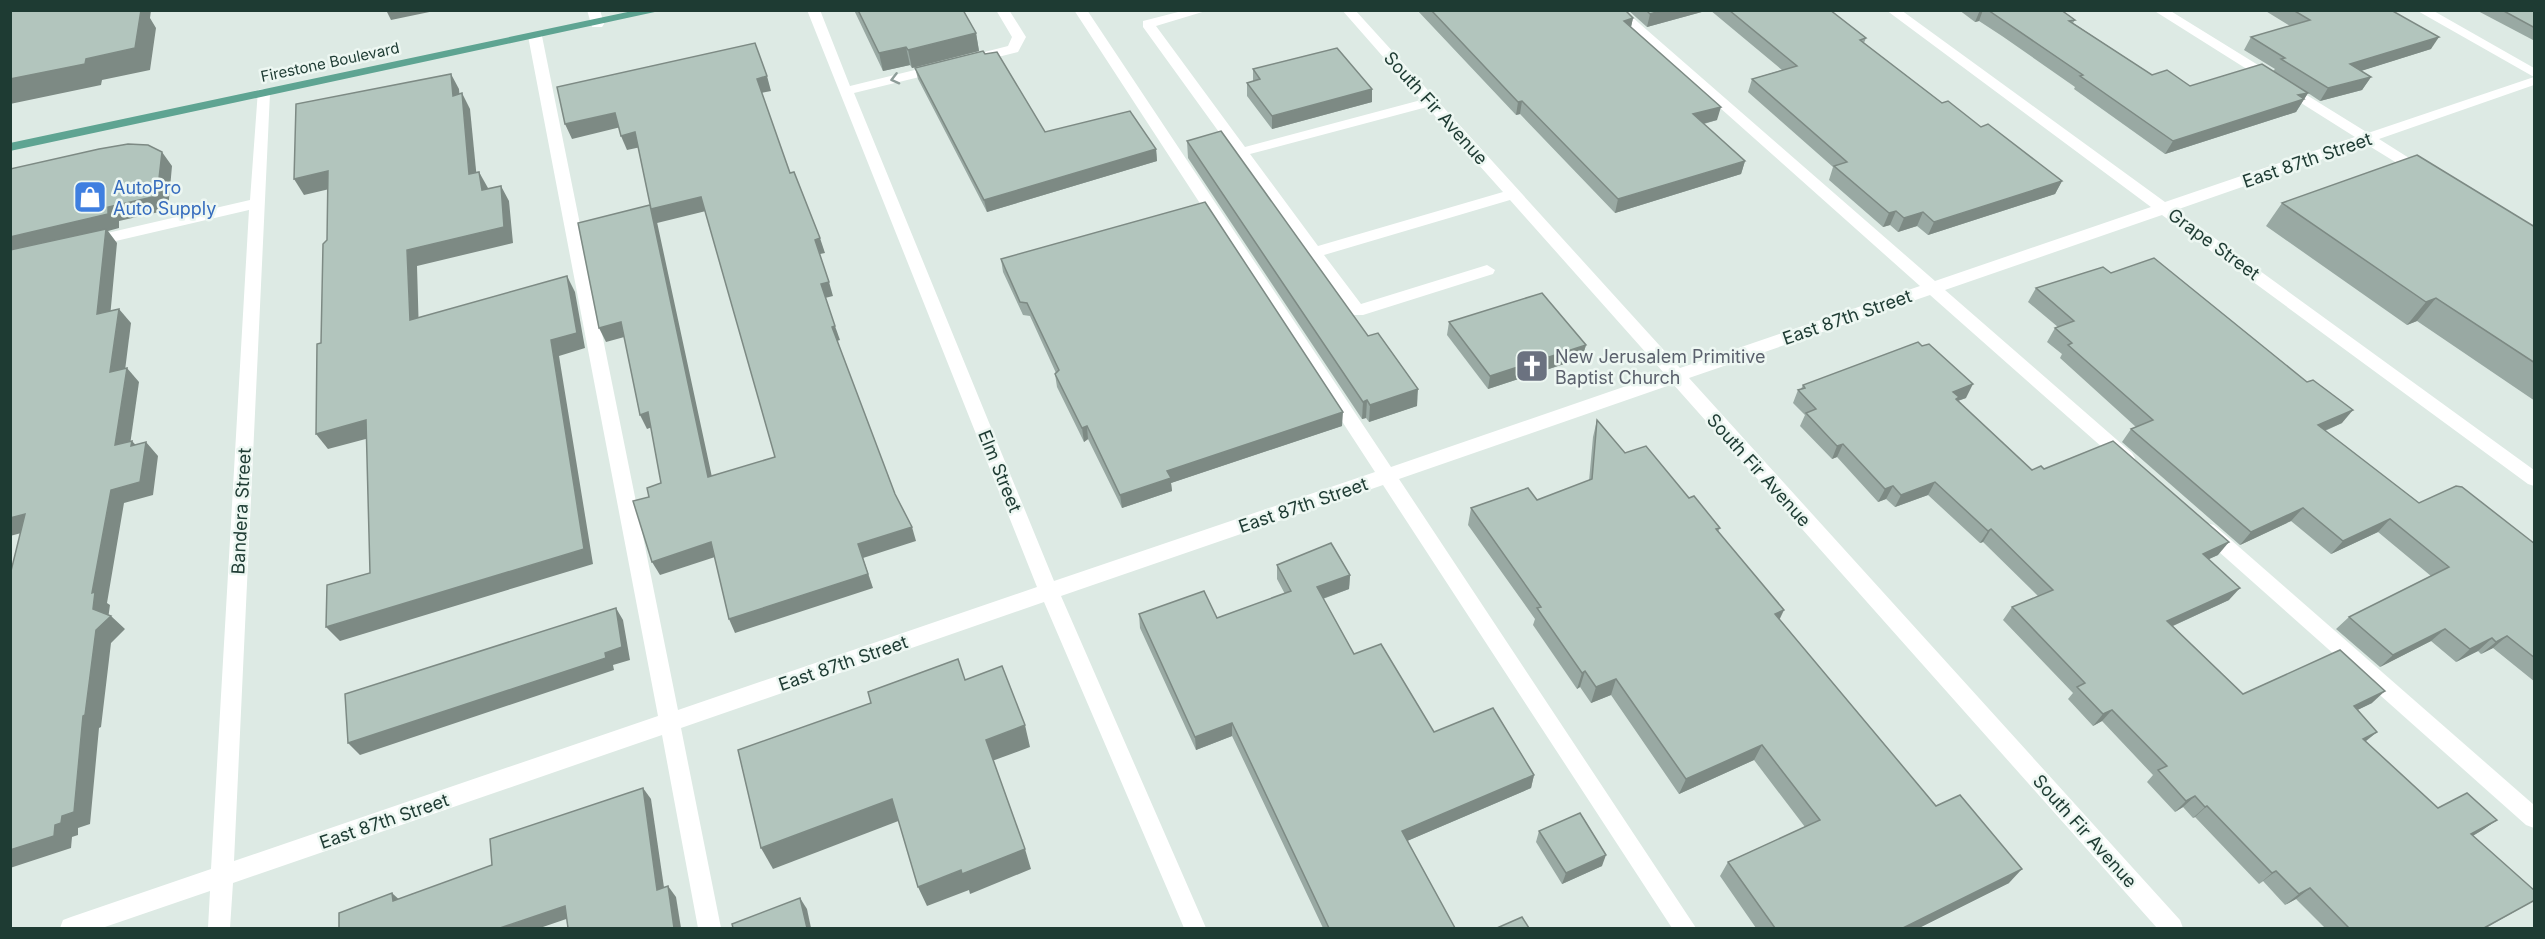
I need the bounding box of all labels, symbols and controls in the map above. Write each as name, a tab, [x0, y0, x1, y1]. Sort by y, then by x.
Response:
street label: Firestone Boulevard	[259, 38, 401, 86]
street label: South Fir Avenue	[1380, 47, 1492, 169]
one-way arrow	[891, 71, 901, 84]
street label: East 87th Street	[2240, 128, 2374, 192]
place label: AutoPro Auto Supply	[113, 177, 216, 219]
shop icon: AutoPro Auto Supply	[72, 179, 108, 215]
street label: Grape Street	[2164, 204, 2264, 284]
street label: East 87th Street	[1780, 285, 1914, 349]
place label: New Jerusalem Primitive Baptist Church	[1555, 346, 1766, 388]
church icon: New Jerusalem Primitive Baptist Church	[1514, 348, 1550, 384]
street label: South Fir Avenue	[1703, 409, 1815, 531]
street label: Elm Street	[974, 427, 1026, 515]
street label: Bandera Street	[227, 447, 255, 575]
street label: East 87th Street	[1236, 473, 1370, 537]
street label: East 87th Street	[776, 631, 910, 695]
street label: South Fir Avenue	[2029, 770, 2141, 892]
street label: East 87th Street	[317, 789, 451, 853]

